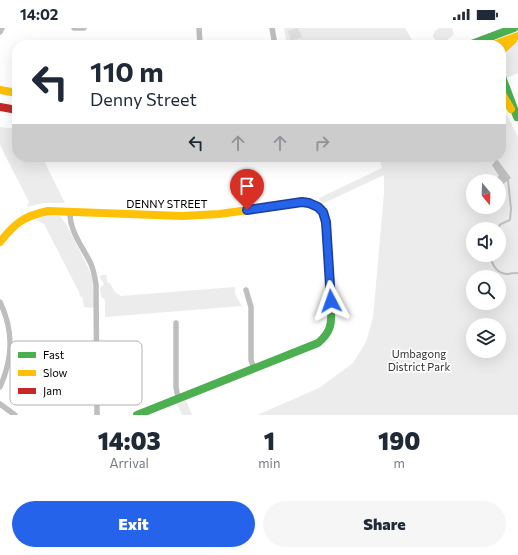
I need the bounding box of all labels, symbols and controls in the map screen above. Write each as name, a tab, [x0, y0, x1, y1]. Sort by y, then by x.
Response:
text: 14:02	[20, 5, 58, 23]
text: 110 m	[90, 54, 164, 88]
icon: left	[24, 56, 76, 108]
text: Denny Street	[90, 88, 197, 110]
icon: left	[185, 132, 207, 154]
icon: ahead	[227, 132, 249, 154]
icon: ahead	[269, 132, 291, 154]
icon: right	[311, 132, 333, 154]
pin	[230, 169, 264, 210]
north arrow	[466, 174, 506, 214]
map controls	[466, 174, 506, 358]
icon: arrive	[236, 175, 258, 197]
street label: DENNY STREET	[126, 197, 208, 210]
button: sound	[466, 222, 506, 262]
button: search	[466, 270, 506, 310]
position arrow	[310, 280, 352, 322]
button: layers	[466, 318, 506, 358]
legend	[10, 341, 142, 405]
park label: Umbagong District Park	[388, 347, 450, 373]
text: Fast	[43, 348, 65, 361]
text: Slow	[43, 366, 68, 379]
text: Jam	[43, 384, 62, 398]
text: 14:03	[98, 426, 161, 455]
text: 1	[264, 426, 275, 455]
text: 190	[378, 426, 420, 455]
text: Arrival	[109, 455, 149, 471]
text: min	[258, 455, 280, 471]
text: m	[394, 455, 405, 471]
button: Exit	[12, 501, 255, 547]
button: Share	[263, 501, 506, 547]

